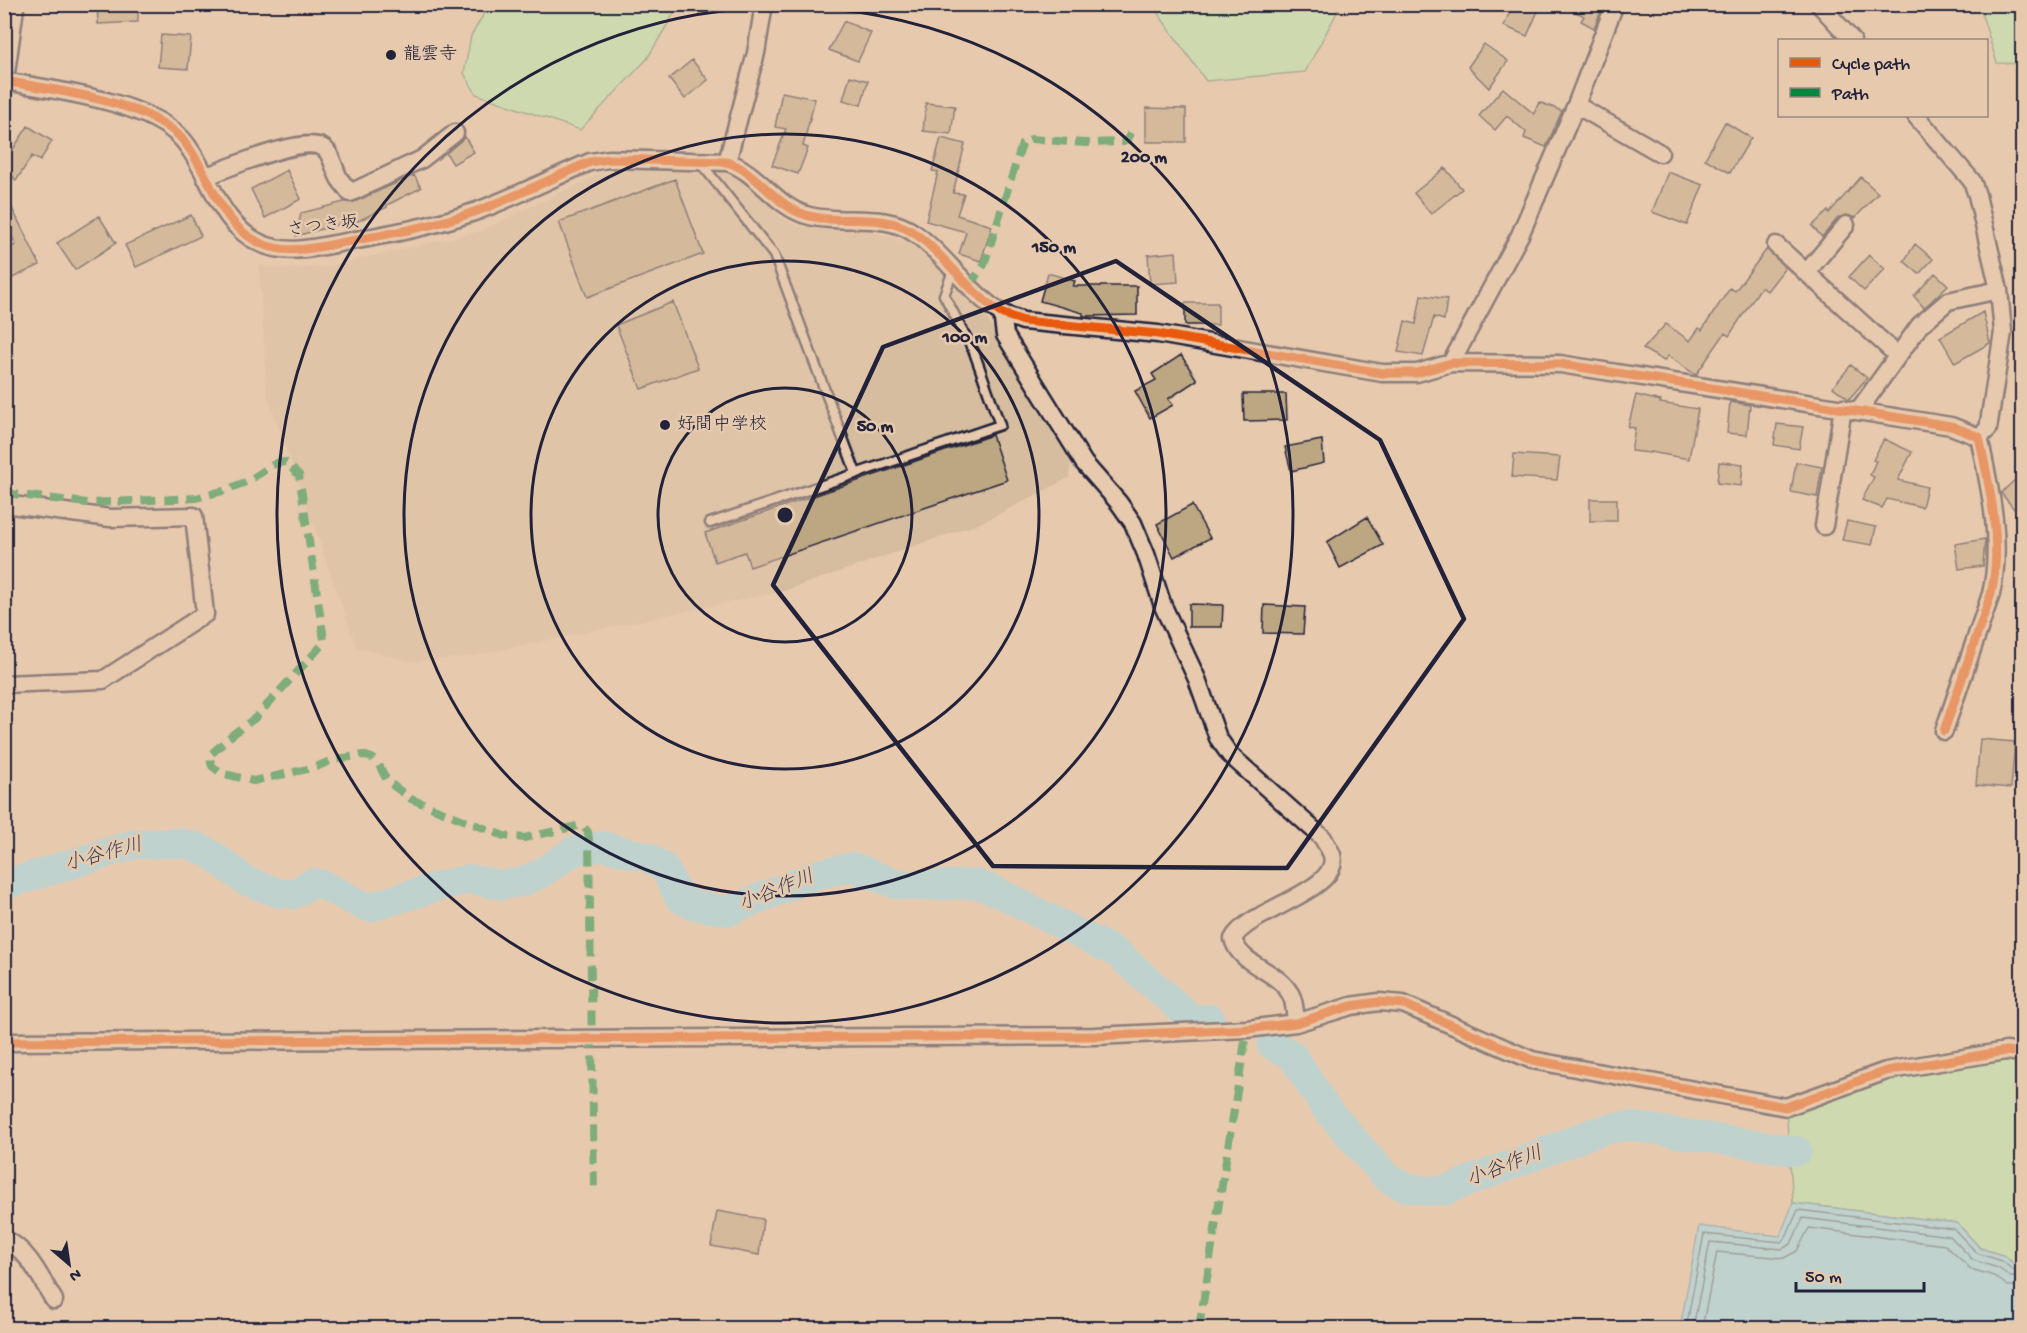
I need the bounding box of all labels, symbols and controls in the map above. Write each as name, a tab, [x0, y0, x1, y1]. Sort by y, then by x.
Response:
legend	[1778, 39, 1988, 117]
place label: 龍雲寺	[403, 44, 457, 66]
marker: 龍雲寺	[384, 48, 398, 62]
text: Cycle path	[1832, 55, 1910, 76]
text: Path	[1831, 85, 1869, 106]
text: 200 m	[1121, 148, 1167, 169]
street label: さつき坂	[286, 212, 360, 242]
text: 150 m	[1031, 238, 1076, 259]
text: 100 m	[942, 328, 988, 349]
place label: 好間中学校	[677, 414, 767, 436]
text: 50 m	[857, 417, 894, 438]
marker: 好間中学校	[658, 418, 672, 432]
centre of rings	[775, 505, 795, 525]
water label: 小谷作川	[62, 833, 146, 877]
water label: 小谷作川	[735, 864, 818, 918]
water label: 小谷作川	[1463, 1141, 1546, 1193]
north arrow	[39, 1234, 99, 1294]
scale bar	[1796, 1255, 1924, 1293]
text: N	[65, 1263, 84, 1285]
text: 50 m	[1805, 1268, 1842, 1289]

